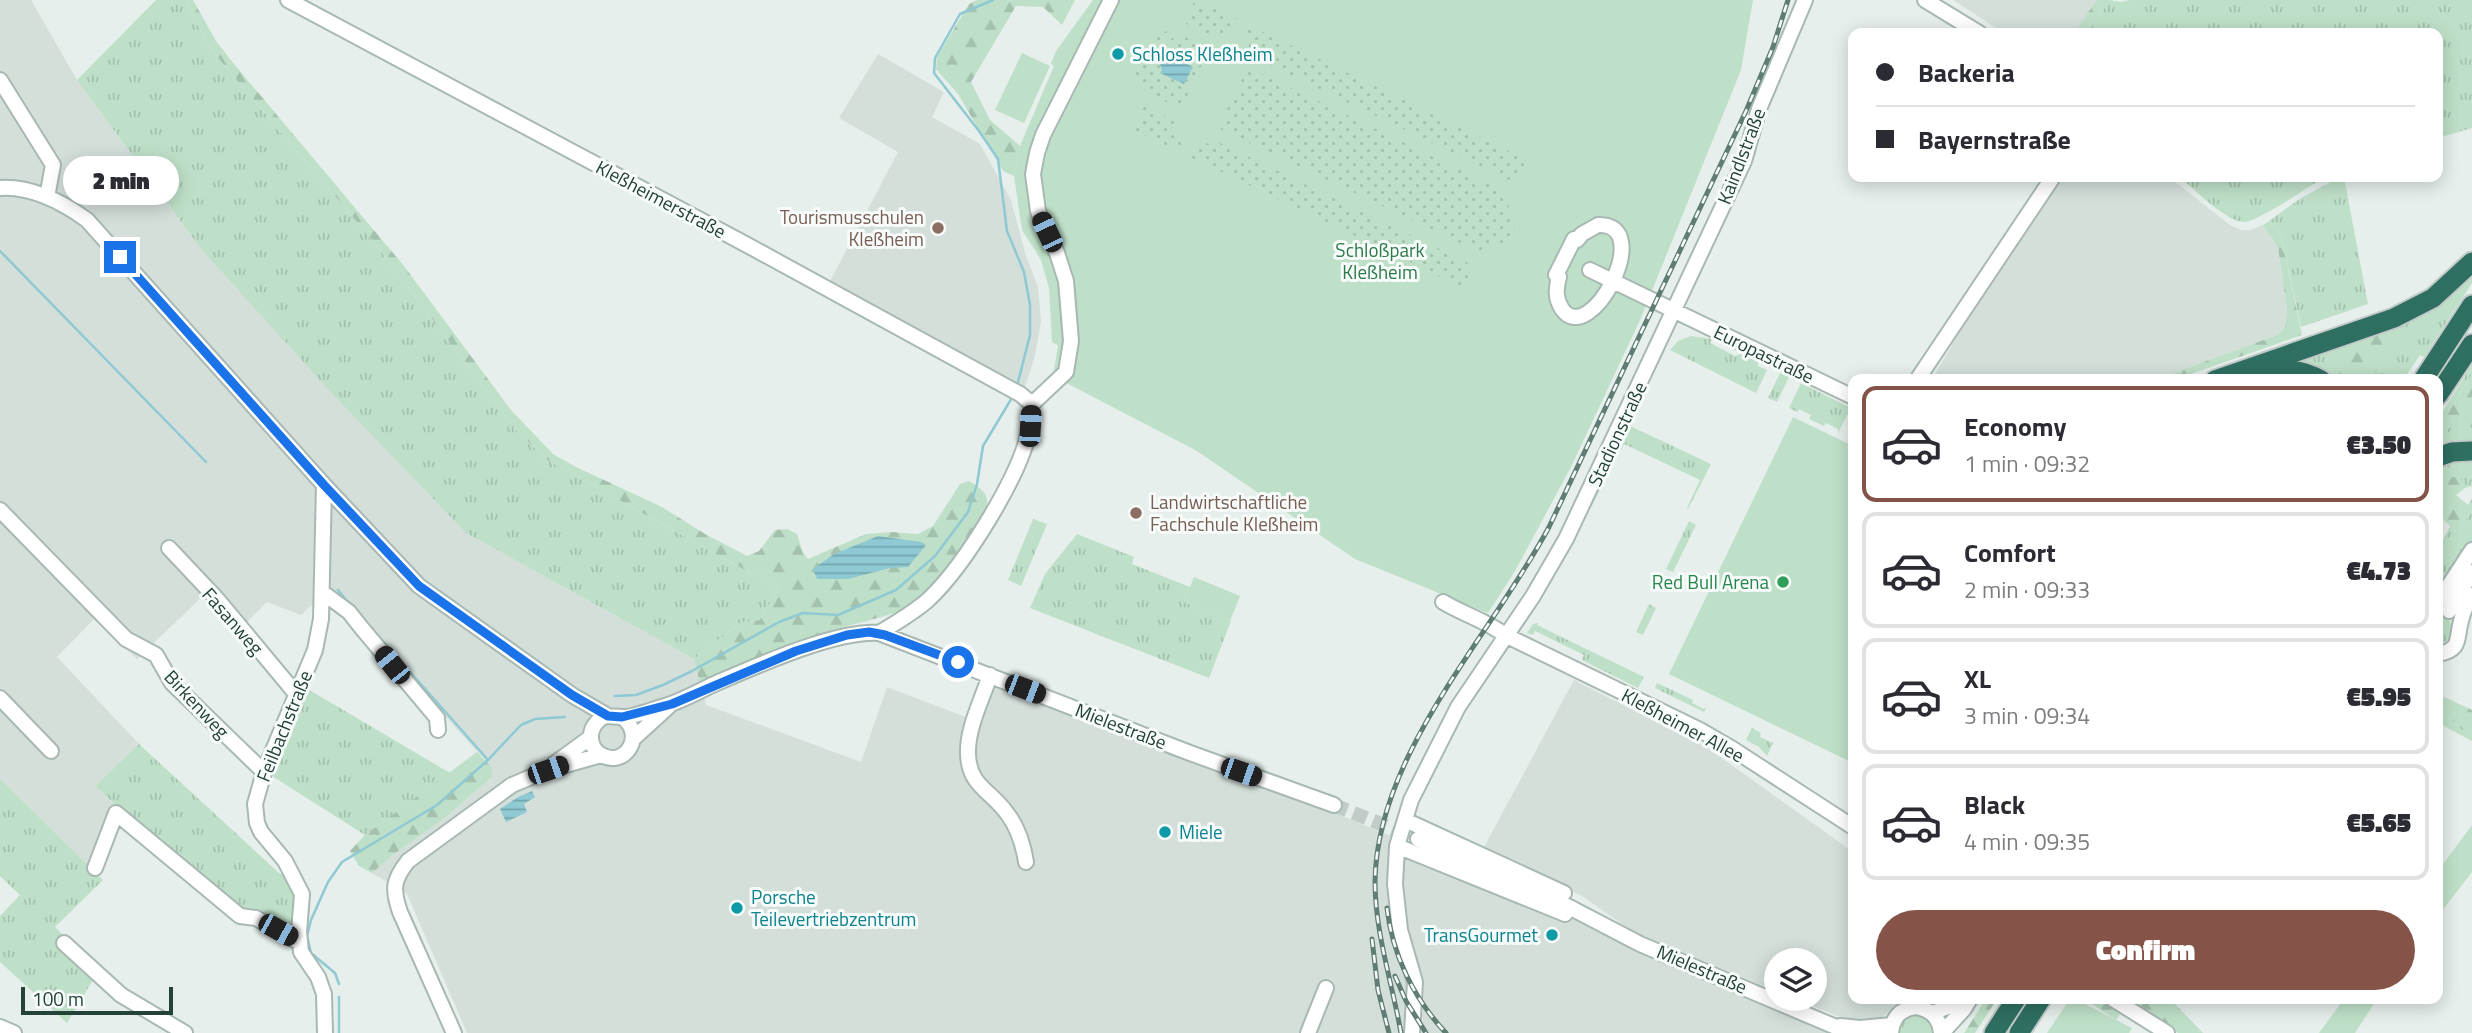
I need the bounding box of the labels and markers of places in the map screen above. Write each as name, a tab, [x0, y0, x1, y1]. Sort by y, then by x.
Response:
place label: Schloss Kleßheim	[1132, 39, 1273, 68]
marker: Schloss Kleßheim	[1110, 46, 1126, 62]
place label: Tourismusschulen Kleßheim	[780, 202, 924, 253]
marker: Tourismusschulen Kleßheim	[930, 220, 946, 236]
place label: Landwirtschaftliche Fachschule Kleßheim	[1150, 487, 1319, 538]
marker: Landwirtschaftliche Fachschule Kleßheim	[1128, 505, 1144, 521]
place label: Red Bull Arena	[1652, 567, 1769, 596]
marker: Red Bull Arena	[1775, 574, 1791, 590]
place label: Miele	[1179, 817, 1223, 846]
marker: Miele	[1157, 824, 1173, 840]
place label: Porsche Teilevertriebzentrum	[751, 882, 916, 933]
marker: Porsche Teilevertriebzentrum	[729, 900, 745, 916]
place label: TransGourmet	[1424, 920, 1538, 949]
marker: TransGourmet	[1544, 927, 1560, 943]

